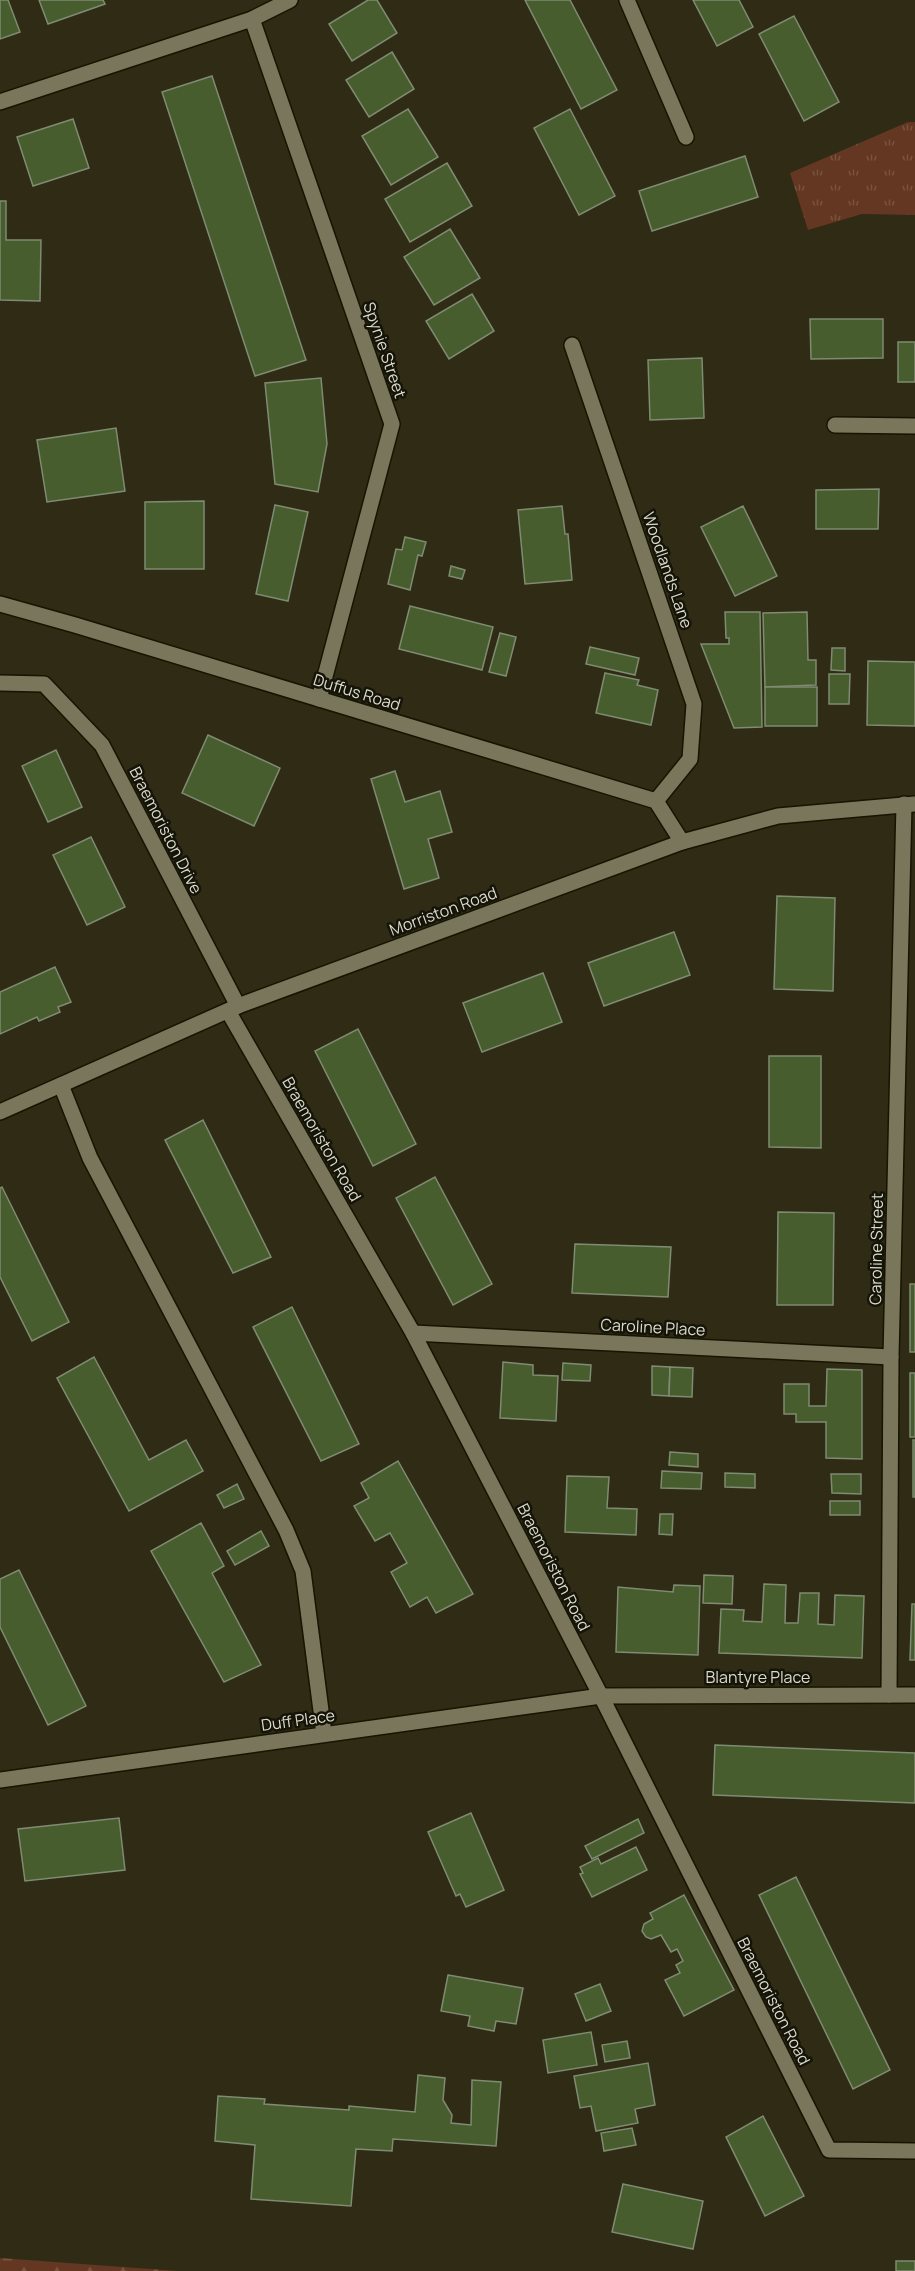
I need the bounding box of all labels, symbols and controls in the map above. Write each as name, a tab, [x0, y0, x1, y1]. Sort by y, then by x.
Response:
street label: Spynie Street	[358, 299, 412, 401]
street label: Woodlands Lane	[638, 509, 698, 631]
street label: Duffus Road	[311, 668, 403, 716]
street label: Braemoriston Drive	[124, 763, 208, 897]
street label: Morriston Road	[386, 881, 500, 941]
street label: Braemoriston Road	[277, 1073, 367, 1205]
street label: Caroline Street	[864, 1193, 888, 1305]
street label: Caroline Place	[600, 1313, 706, 1341]
street label: Braemoriston Road	[512, 1499, 596, 1635]
street label: Blantyre Place	[706, 1666, 810, 1688]
street label: Duff Place	[260, 1704, 336, 1736]
street label: Braemoriston Road	[732, 1933, 816, 2069]

